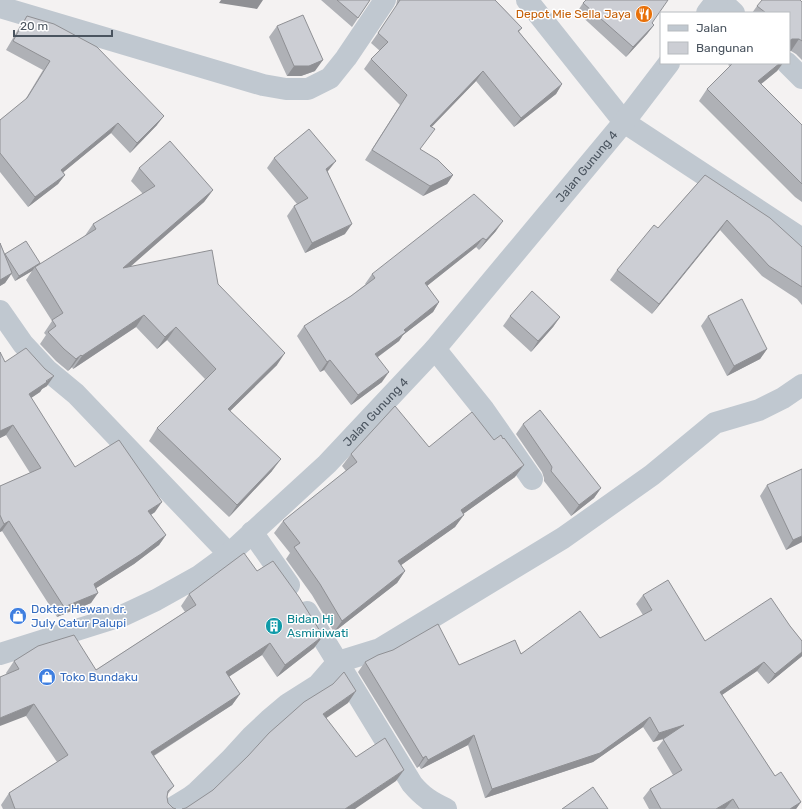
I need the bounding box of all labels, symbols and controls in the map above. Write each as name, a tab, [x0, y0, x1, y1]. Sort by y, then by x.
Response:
restaurant icon: Depot Mie Sella Jaya	[634, 4, 654, 24]
place label: Depot Mie Sella Jaya	[516, 7, 631, 21]
scale bar	[14, 12, 112, 38]
legend	[660, 12, 790, 64]
text: 20 m	[20, 19, 48, 33]
text: Jalan	[696, 21, 727, 35]
text: Bangunan	[696, 41, 753, 55]
street label: Jalan Gunung 4	[553, 128, 621, 205]
street label: Jalan Gunung 4	[340, 375, 412, 449]
place label: Dokter Hewan dr. July Catur Palupi	[31, 602, 126, 630]
shop icon: Dokter Hewan dr. July Catur Palupi	[8, 606, 28, 626]
place label: Bidan Hj Asminiwati	[287, 612, 349, 640]
building icon: Bidan Hj Asminiwati	[264, 616, 284, 636]
shop icon: Toko Bundaku	[37, 667, 57, 687]
place label: Toko Bundaku	[60, 670, 138, 684]

